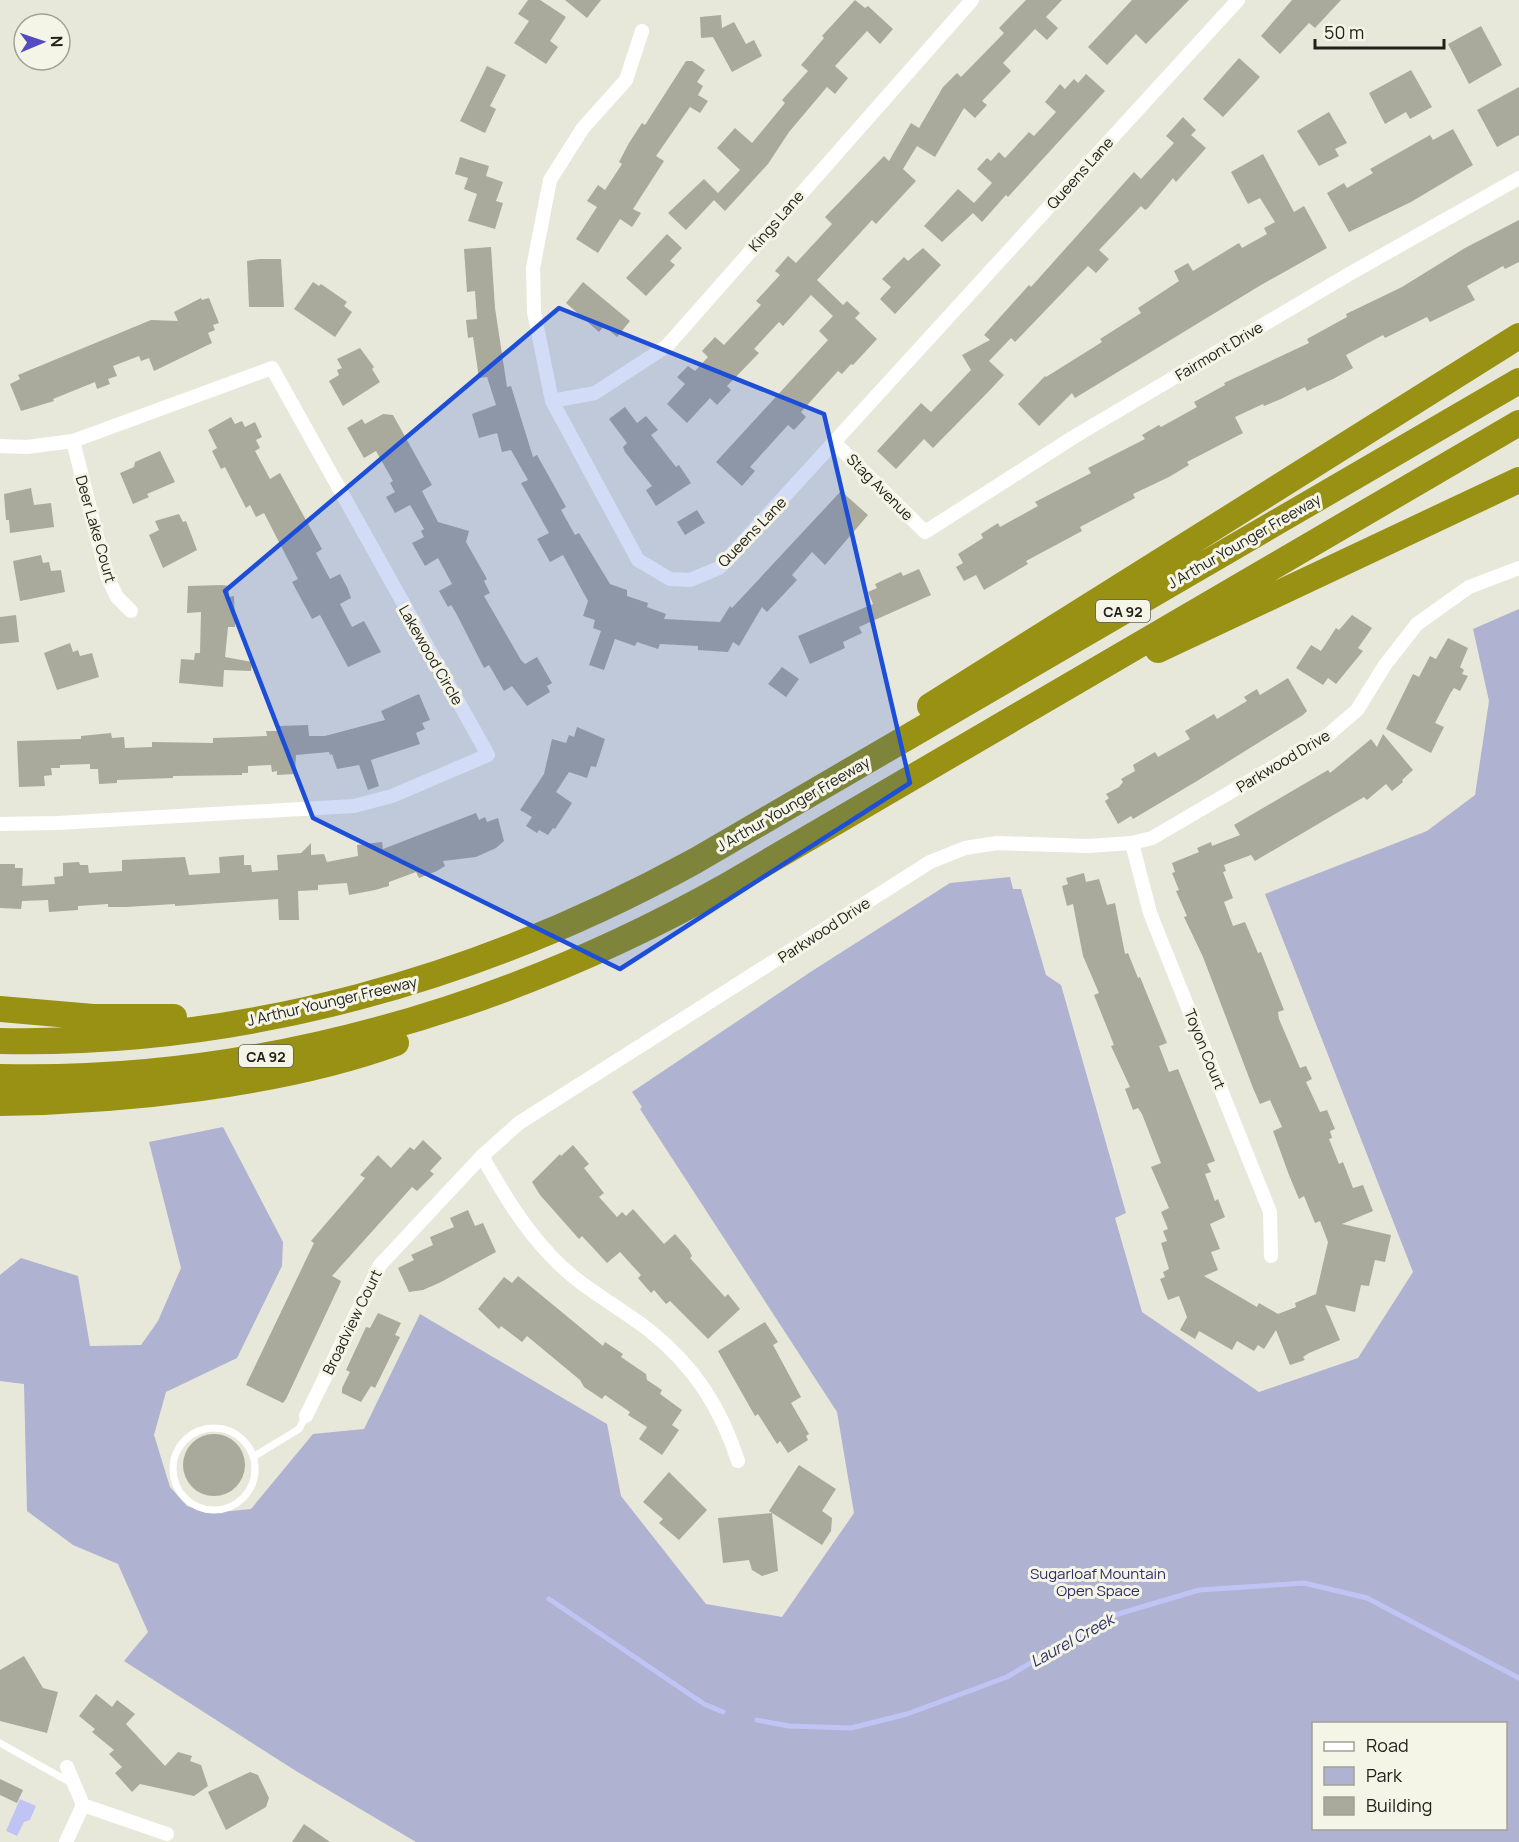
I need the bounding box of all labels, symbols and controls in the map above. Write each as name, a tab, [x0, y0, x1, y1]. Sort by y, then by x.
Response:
north arrow	[12, 12, 72, 72]
scale bar	[1315, 12, 1444, 50]
text: 50 m	[1324, 20, 1364, 44]
text: N	[46, 35, 68, 48]
street label: Queens Lane	[1042, 132, 1118, 214]
street label: Kings Lane	[744, 186, 809, 256]
street label: Fairmont Drive	[1171, 316, 1267, 386]
street label: Stag Avenue	[842, 449, 918, 525]
street label: Deer Lake Court	[71, 473, 121, 585]
street label: J Arthur Younger Freeway	[1163, 488, 1325, 594]
street label: Queens Lane	[713, 492, 791, 572]
road number: CA 92	[1096, 600, 1150, 622]
street label: Lakewood Circle	[394, 601, 468, 709]
street label: Parkwood Drive	[1232, 725, 1334, 797]
street label: J Arthur Younger Freeway	[712, 751, 874, 857]
street label: Parkwood Drive	[774, 892, 874, 968]
street label: J Arthur Younger Freeway	[245, 971, 419, 1031]
street label: Toyon Court	[1179, 1006, 1231, 1092]
road number: CA 92	[239, 1045, 293, 1067]
street label: Broadview Court	[317, 1266, 387, 1378]
park label: Sugarloaf Mountain Open Space	[1030, 1563, 1166, 1601]
water label: Laurel Creek	[1026, 1607, 1119, 1672]
legend	[1312, 1722, 1507, 1830]
text: Road	[1366, 1733, 1409, 1757]
text: Park	[1366, 1763, 1403, 1787]
text: Building	[1366, 1793, 1432, 1817]

